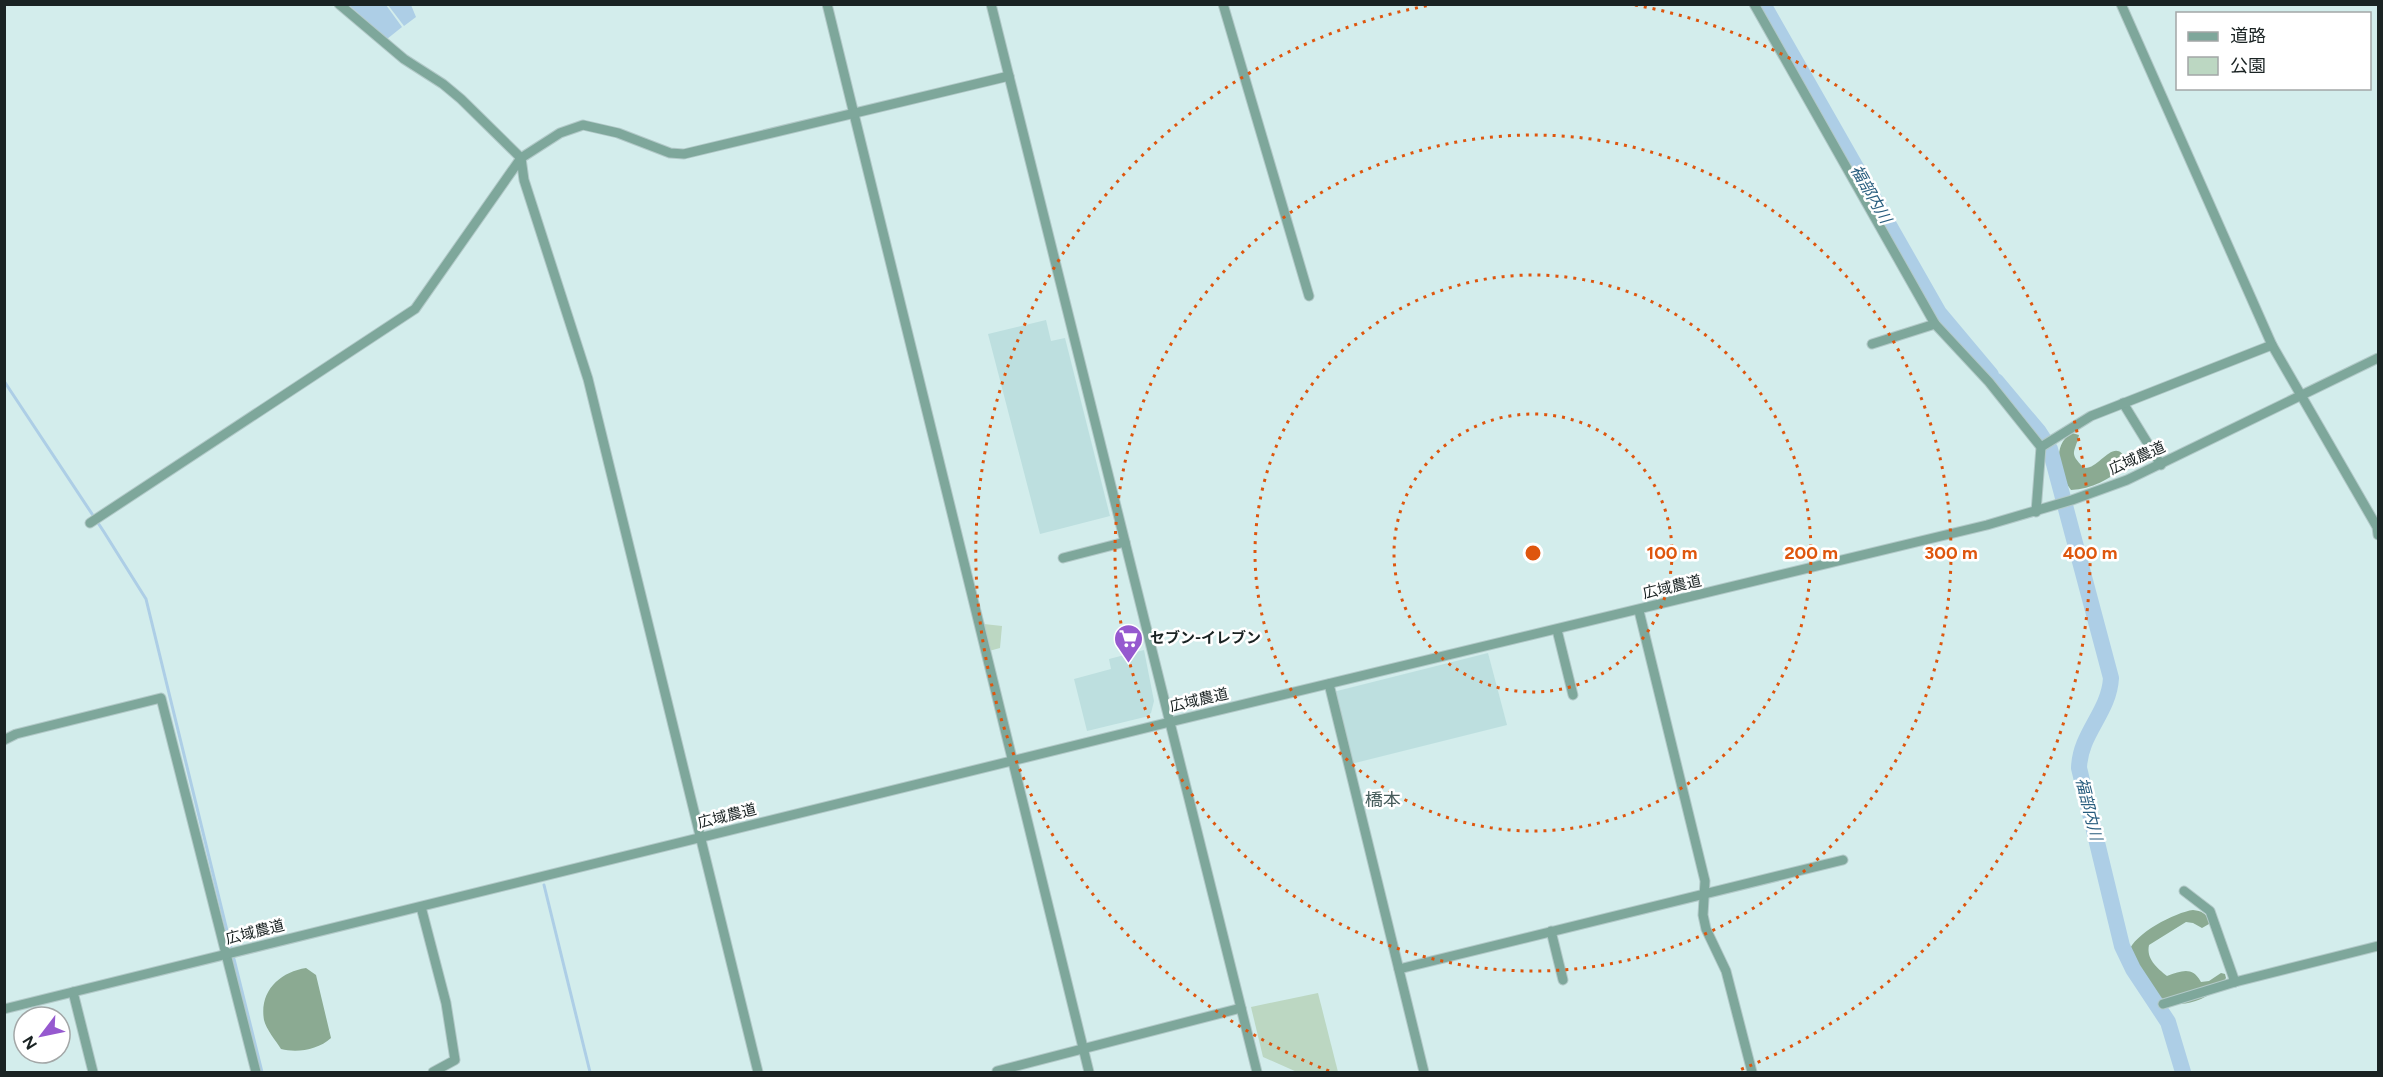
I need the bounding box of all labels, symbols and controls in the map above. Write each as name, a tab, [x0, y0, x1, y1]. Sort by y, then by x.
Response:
legend	[2176, 12, 2371, 90]
text: 道路	[2230, 25, 2266, 47]
text: 公園	[2230, 55, 2266, 77]
water label: 福部内川	[1847, 162, 1896, 228]
street label: 広域農道	[2106, 438, 2168, 478]
text: 100 m	[1647, 542, 1697, 564]
text: 200 m	[1784, 542, 1838, 564]
text: 300 m	[1924, 542, 1978, 564]
text: 400 m	[2063, 542, 2117, 564]
centre of rings	[1523, 543, 1543, 563]
street label: 広域農道	[1641, 571, 1703, 603]
supermarket icon: セブン-イレブン	[1113, 622, 1145, 664]
place label: セブン-イレブン	[1150, 629, 1261, 647]
street label: 広域農道	[1168, 684, 1230, 716]
water label: 福部内川	[2072, 776, 2106, 844]
district label: 橋本	[1365, 789, 1401, 811]
street label: 広域農道	[696, 800, 758, 832]
street label: 広域農道	[224, 916, 286, 948]
north arrow	[12, 1005, 72, 1065]
text: N	[18, 1032, 41, 1053]

